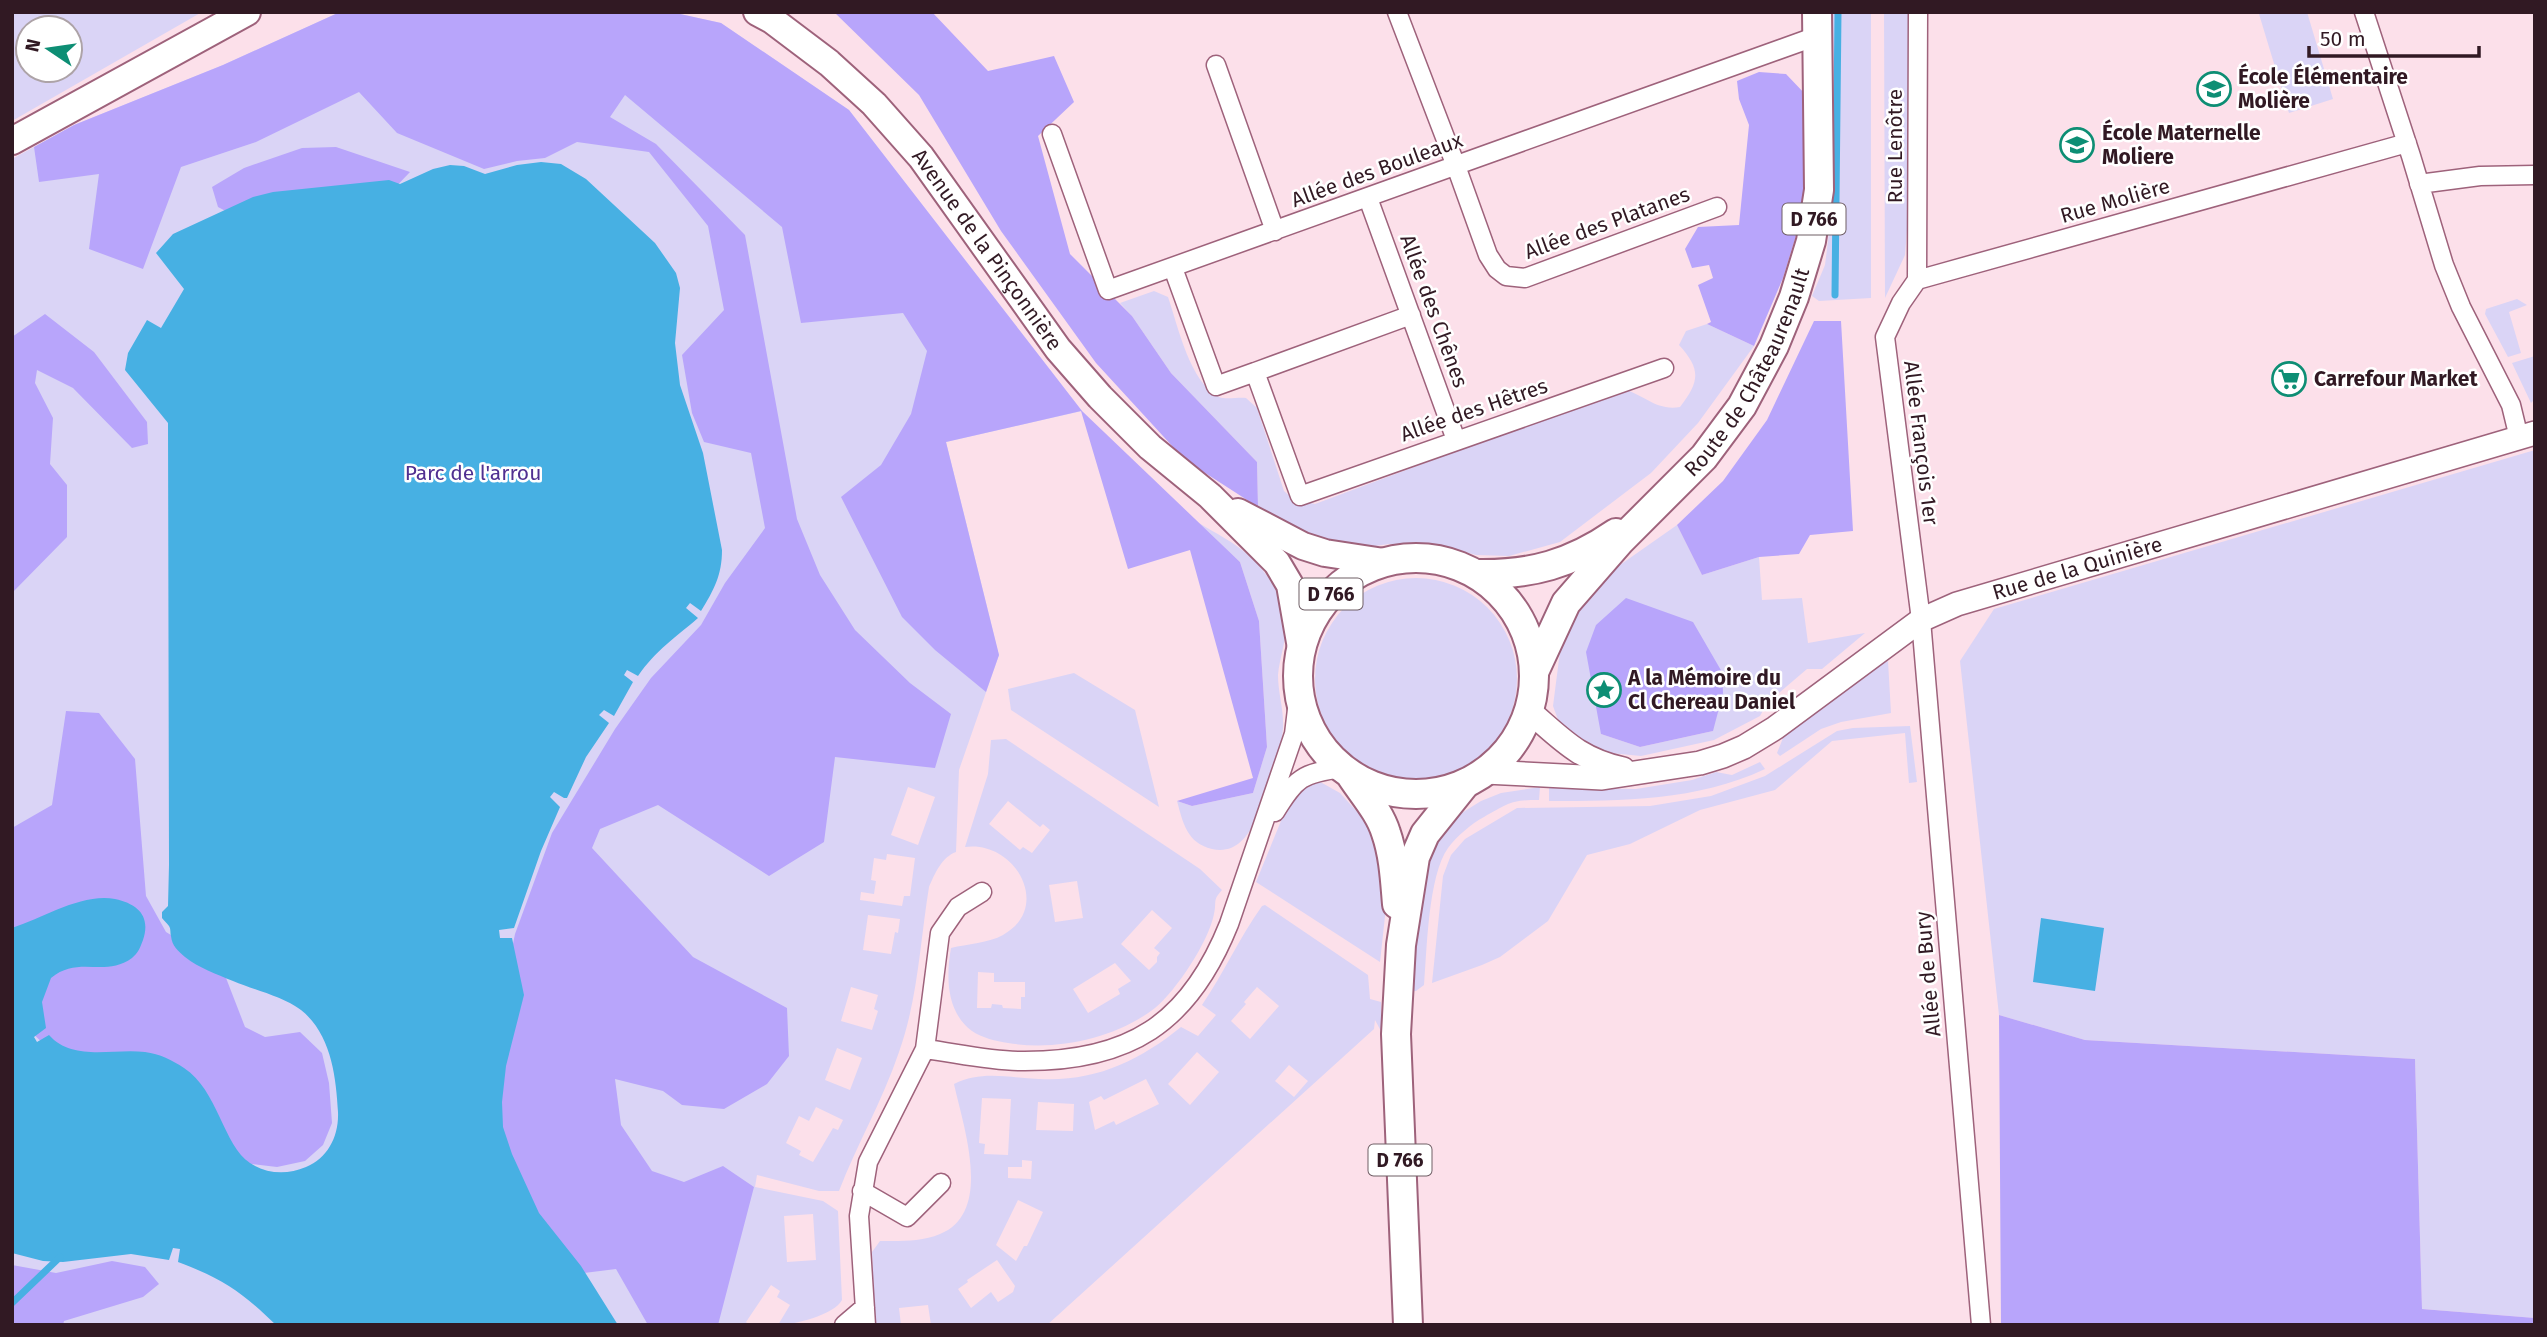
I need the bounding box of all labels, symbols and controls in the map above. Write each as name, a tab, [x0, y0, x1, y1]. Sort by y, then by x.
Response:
north arrow	[14, 14, 84, 84]
scale bar	[2309, 14, 2479, 58]
text: 50 m	[2320, 26, 2366, 52]
text: N	[20, 37, 46, 54]
place label: École Élémentaire Molière	[2238, 63, 2408, 114]
school or university icon: École Élémentaire Molière	[2195, 70, 2233, 108]
street label: Rue Lenôtre	[1882, 89, 1908, 203]
place label: École Maternelle Moliere	[2102, 119, 2261, 170]
school or university icon: École Maternelle Moliere	[2058, 126, 2096, 164]
street label: Allée des Bouleaux	[1288, 127, 1467, 213]
street label: Avenue de la Pinçonnière	[907, 143, 1068, 355]
street label: Rue Molière	[2057, 173, 2173, 229]
street label: Allée des Platanes	[1521, 181, 1693, 265]
road number: D 766	[1783, 204, 1846, 234]
street label: Allée des Chênes	[1394, 231, 1474, 391]
street label: Route de Châteaurenault	[1679, 264, 1815, 482]
street label: Allée François 1er	[1898, 359, 1944, 527]
supermarket icon: Carrefour Market	[2270, 360, 2308, 398]
place label: Carrefour Market	[2314, 366, 2478, 392]
street label: Allée des Hêtres	[1397, 373, 1551, 447]
park label: Parc de l'arrou	[405, 460, 541, 486]
street label: Rue de la Quinière	[1989, 531, 2165, 606]
road number: D 766	[1300, 579, 1362, 610]
place label: A la Mémoire du Cl Chereau Daniel	[1627, 665, 1796, 715]
place icon: A la Mémoire du Cl Chereau Daniel	[1585, 671, 1623, 709]
street label: Allée de Bury	[1910, 910, 1946, 1038]
road number: D 766	[1368, 1144, 1432, 1176]

